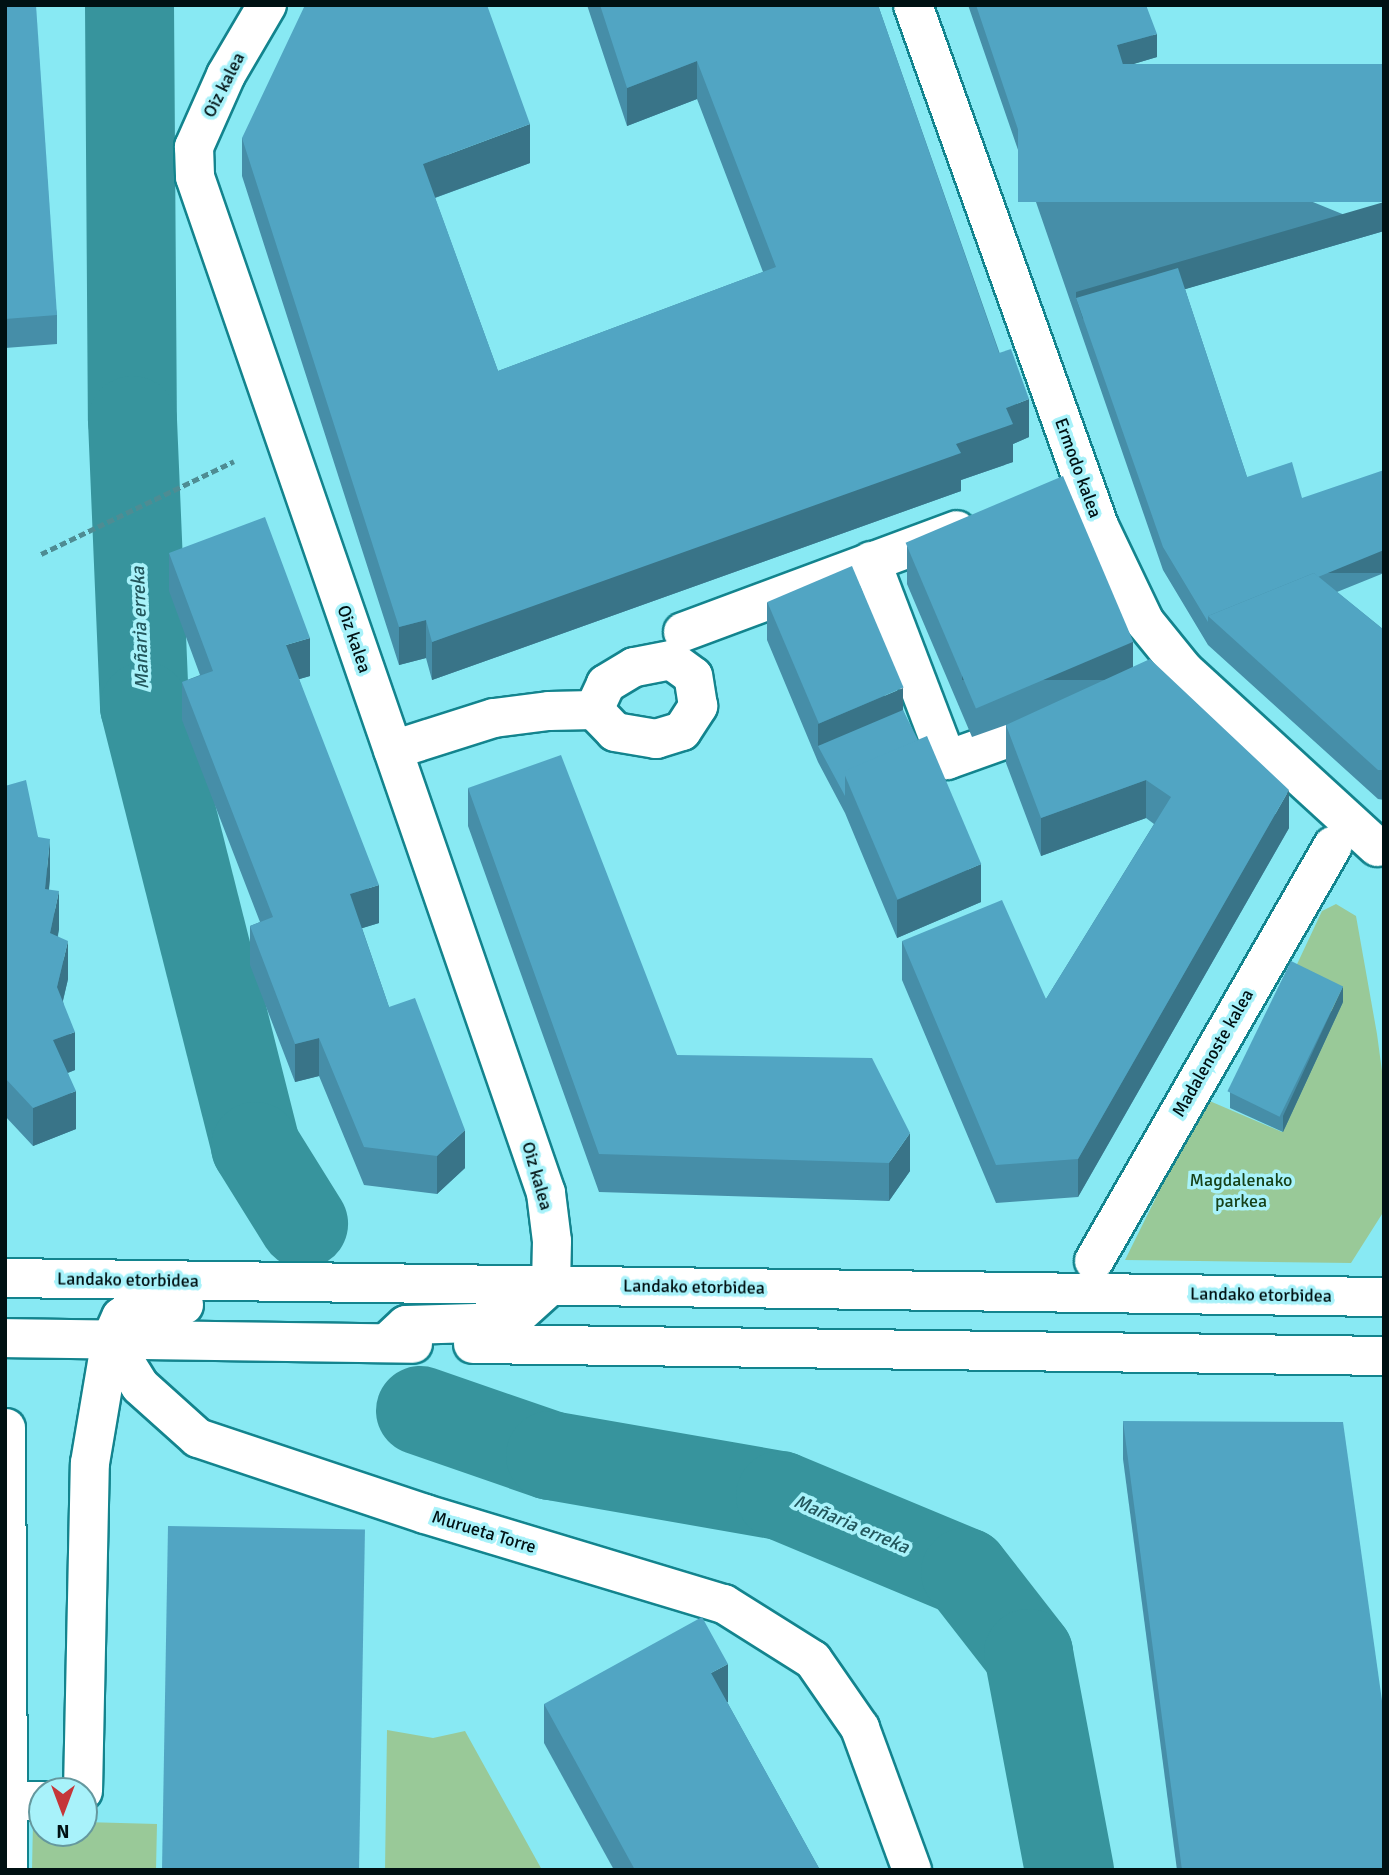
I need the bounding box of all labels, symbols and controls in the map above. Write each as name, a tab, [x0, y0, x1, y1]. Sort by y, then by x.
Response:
street label: Oiz kalea	[198, 49, 250, 121]
street label: Ermodo kalea	[1050, 415, 1106, 521]
water label: Mañaria erreka	[127, 566, 155, 690]
street label: Oiz kalea	[332, 602, 376, 676]
street label: Madalenoste kalea	[1168, 985, 1258, 1121]
street label: Oiz kalea	[517, 1139, 557, 1213]
park label: Magdalenako parkea	[1190, 1170, 1292, 1212]
street label: Landako etorbidea	[57, 1268, 199, 1292]
street label: Landako etorbidea	[623, 1275, 765, 1299]
street label: Landako etorbidea	[1190, 1283, 1332, 1307]
water label: Mañaria erreka	[790, 1490, 912, 1560]
street label: Murueta Torre	[429, 1506, 539, 1558]
north arrow	[28, 1777, 98, 1847]
text: N	[56, 1819, 70, 1843]

